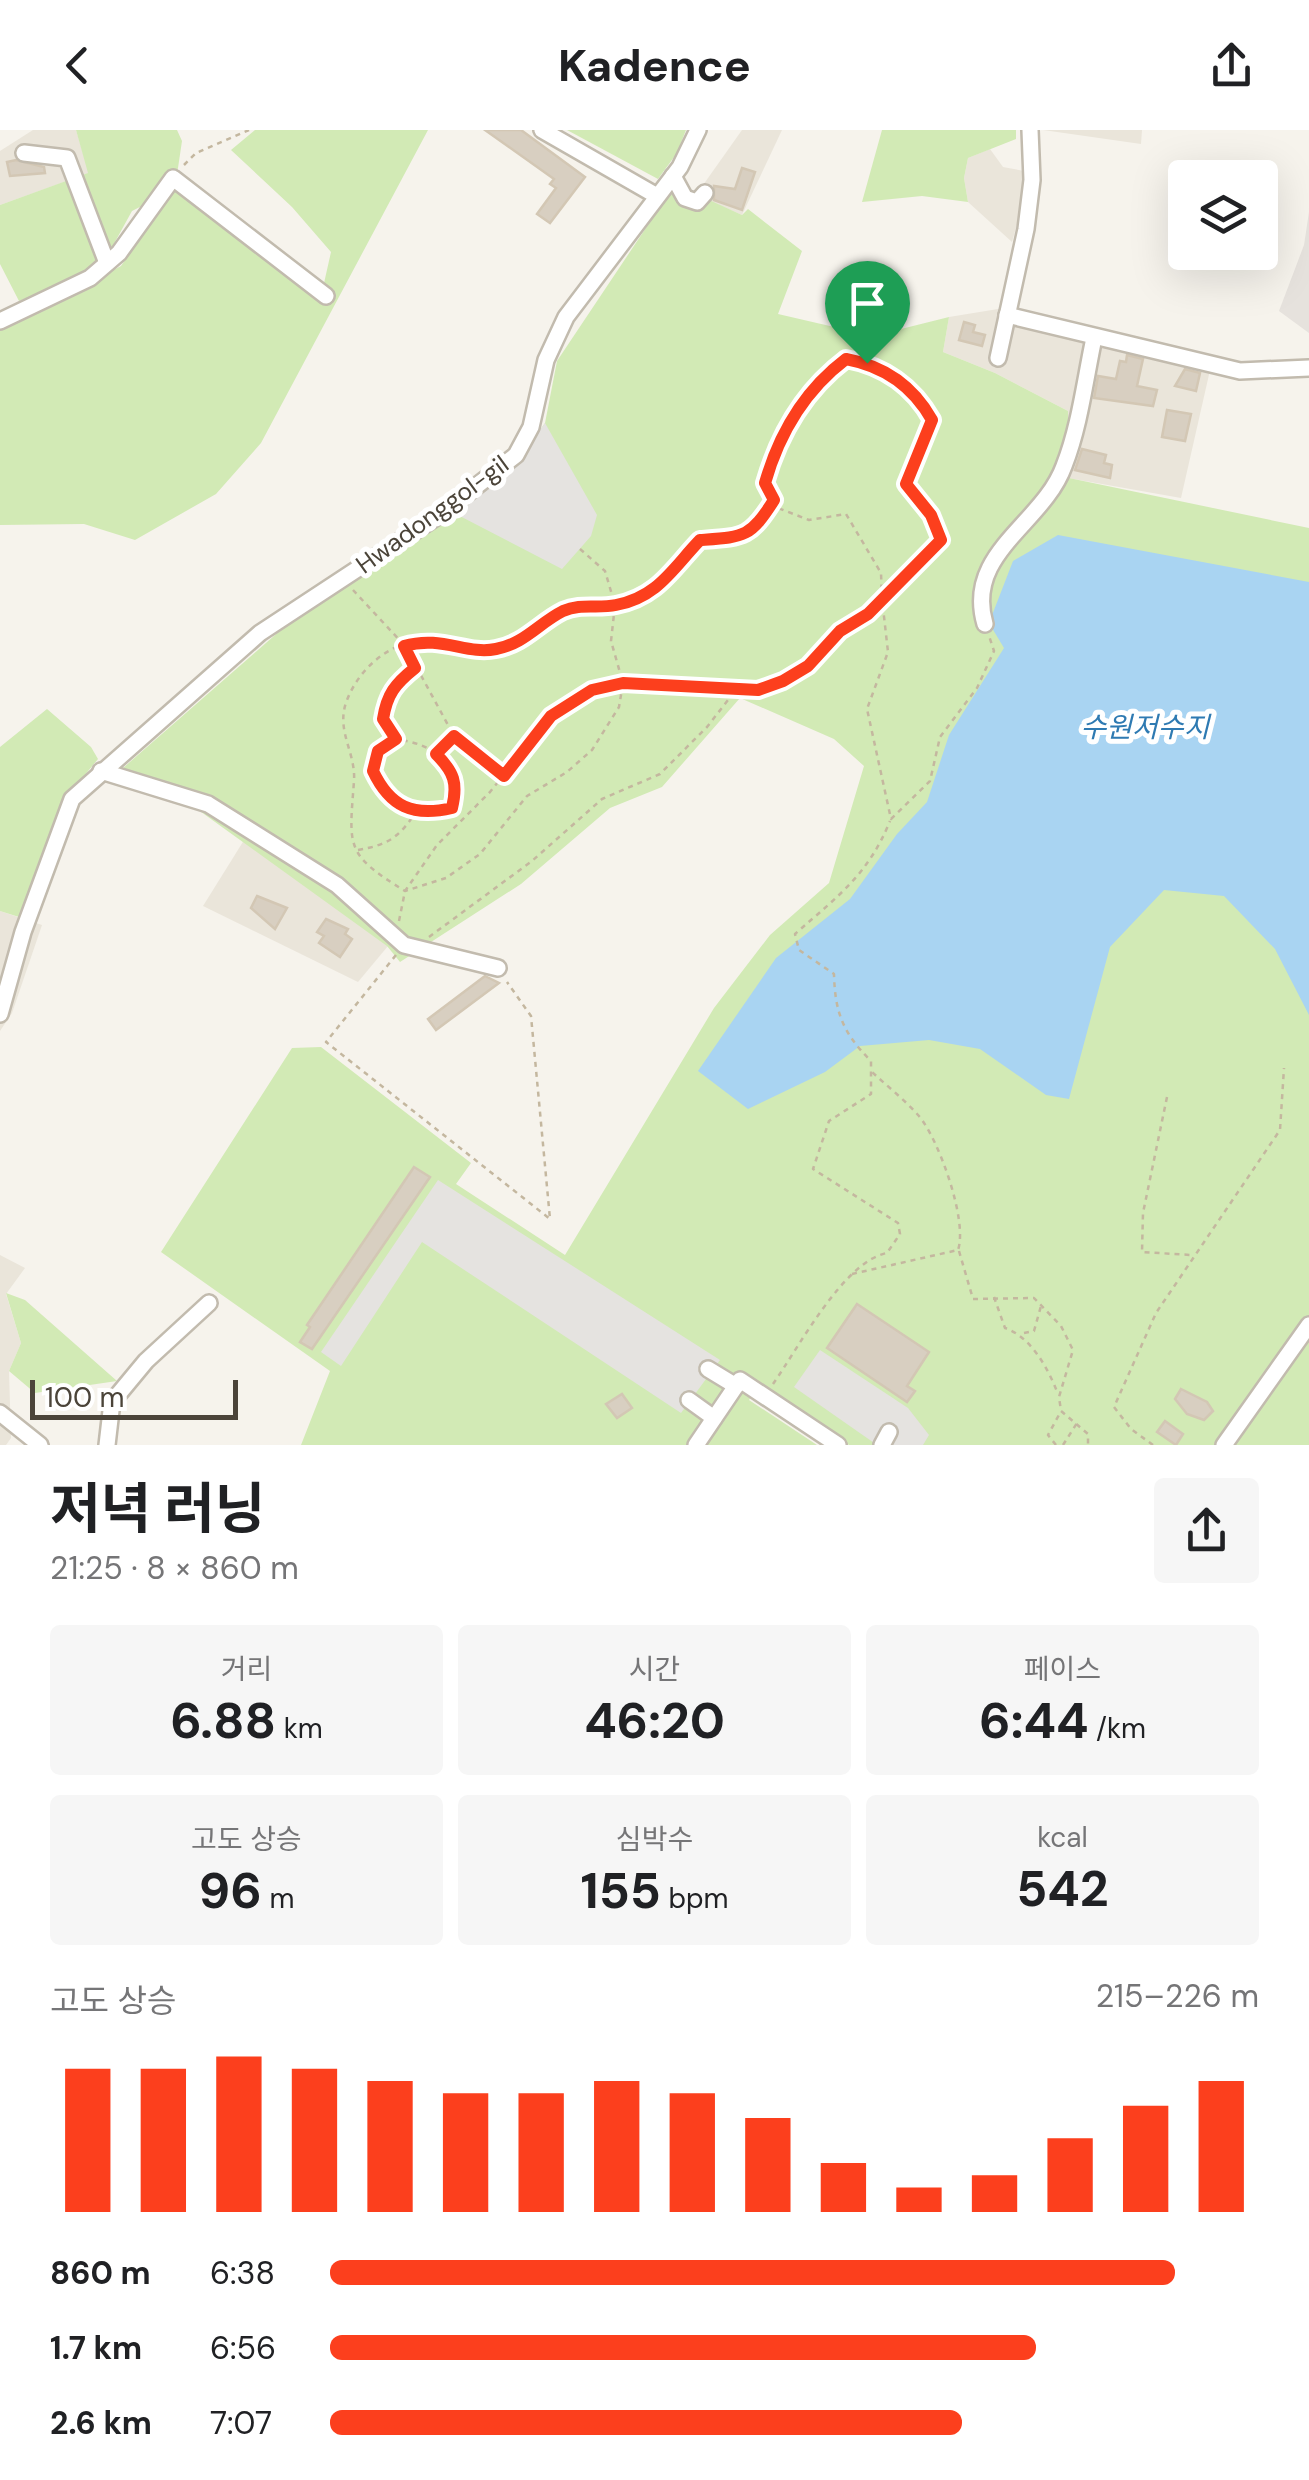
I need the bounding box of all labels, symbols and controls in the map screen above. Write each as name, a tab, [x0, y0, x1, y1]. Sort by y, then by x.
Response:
text: Kadence	[558, 36, 751, 95]
icon: back	[50, 38, 105, 93]
icon: share	[1204, 38, 1259, 93]
map controls	[1168, 160, 1278, 270]
button: layers	[1168, 160, 1278, 270]
pin	[825, 261, 910, 364]
icon: arrive	[840, 276, 895, 331]
street label: Hwadonggol-gil	[349, 448, 515, 581]
water label: 수원저수지	[1081, 709, 1212, 746]
scale bar	[30, 1375, 238, 1420]
text: 100 m	[45, 1379, 124, 1416]
text: 저녁 러닝	[50, 1473, 265, 1545]
button: share	[1154, 1478, 1259, 1583]
text: 21:25 · 8 × 860 m	[50, 1547, 299, 1589]
text: 거리	[221, 1651, 272, 1688]
text: 시간	[629, 1651, 680, 1688]
text: 페이스	[1024, 1651, 1101, 1688]
text: 6.88	[170, 1688, 276, 1754]
text: 46:20	[584, 1688, 725, 1754]
text: 6:44	[979, 1688, 1088, 1754]
text: km	[276, 1710, 323, 1747]
text: /km	[1088, 1710, 1146, 1747]
text: kcal	[1037, 1819, 1088, 1856]
text: 고도 상승	[191, 1821, 302, 1858]
text: 심박수	[616, 1821, 693, 1858]
text: 542	[1016, 1856, 1109, 1922]
text: 96	[199, 1858, 262, 1924]
text: 155	[581, 1858, 661, 1924]
text: m	[262, 1880, 294, 1917]
text: bpm	[661, 1880, 728, 1917]
text: 215–226 m	[1096, 1975, 1259, 2017]
text: 고도 상승	[50, 1980, 176, 2022]
text: 860 m	[50, 2252, 151, 2294]
text: 6:38	[210, 2252, 275, 2294]
text: 1.7 km	[50, 2327, 142, 2369]
text: 6:56	[210, 2327, 276, 2369]
text: 2.6 km	[50, 2402, 152, 2444]
text: 7:07	[210, 2402, 272, 2444]

